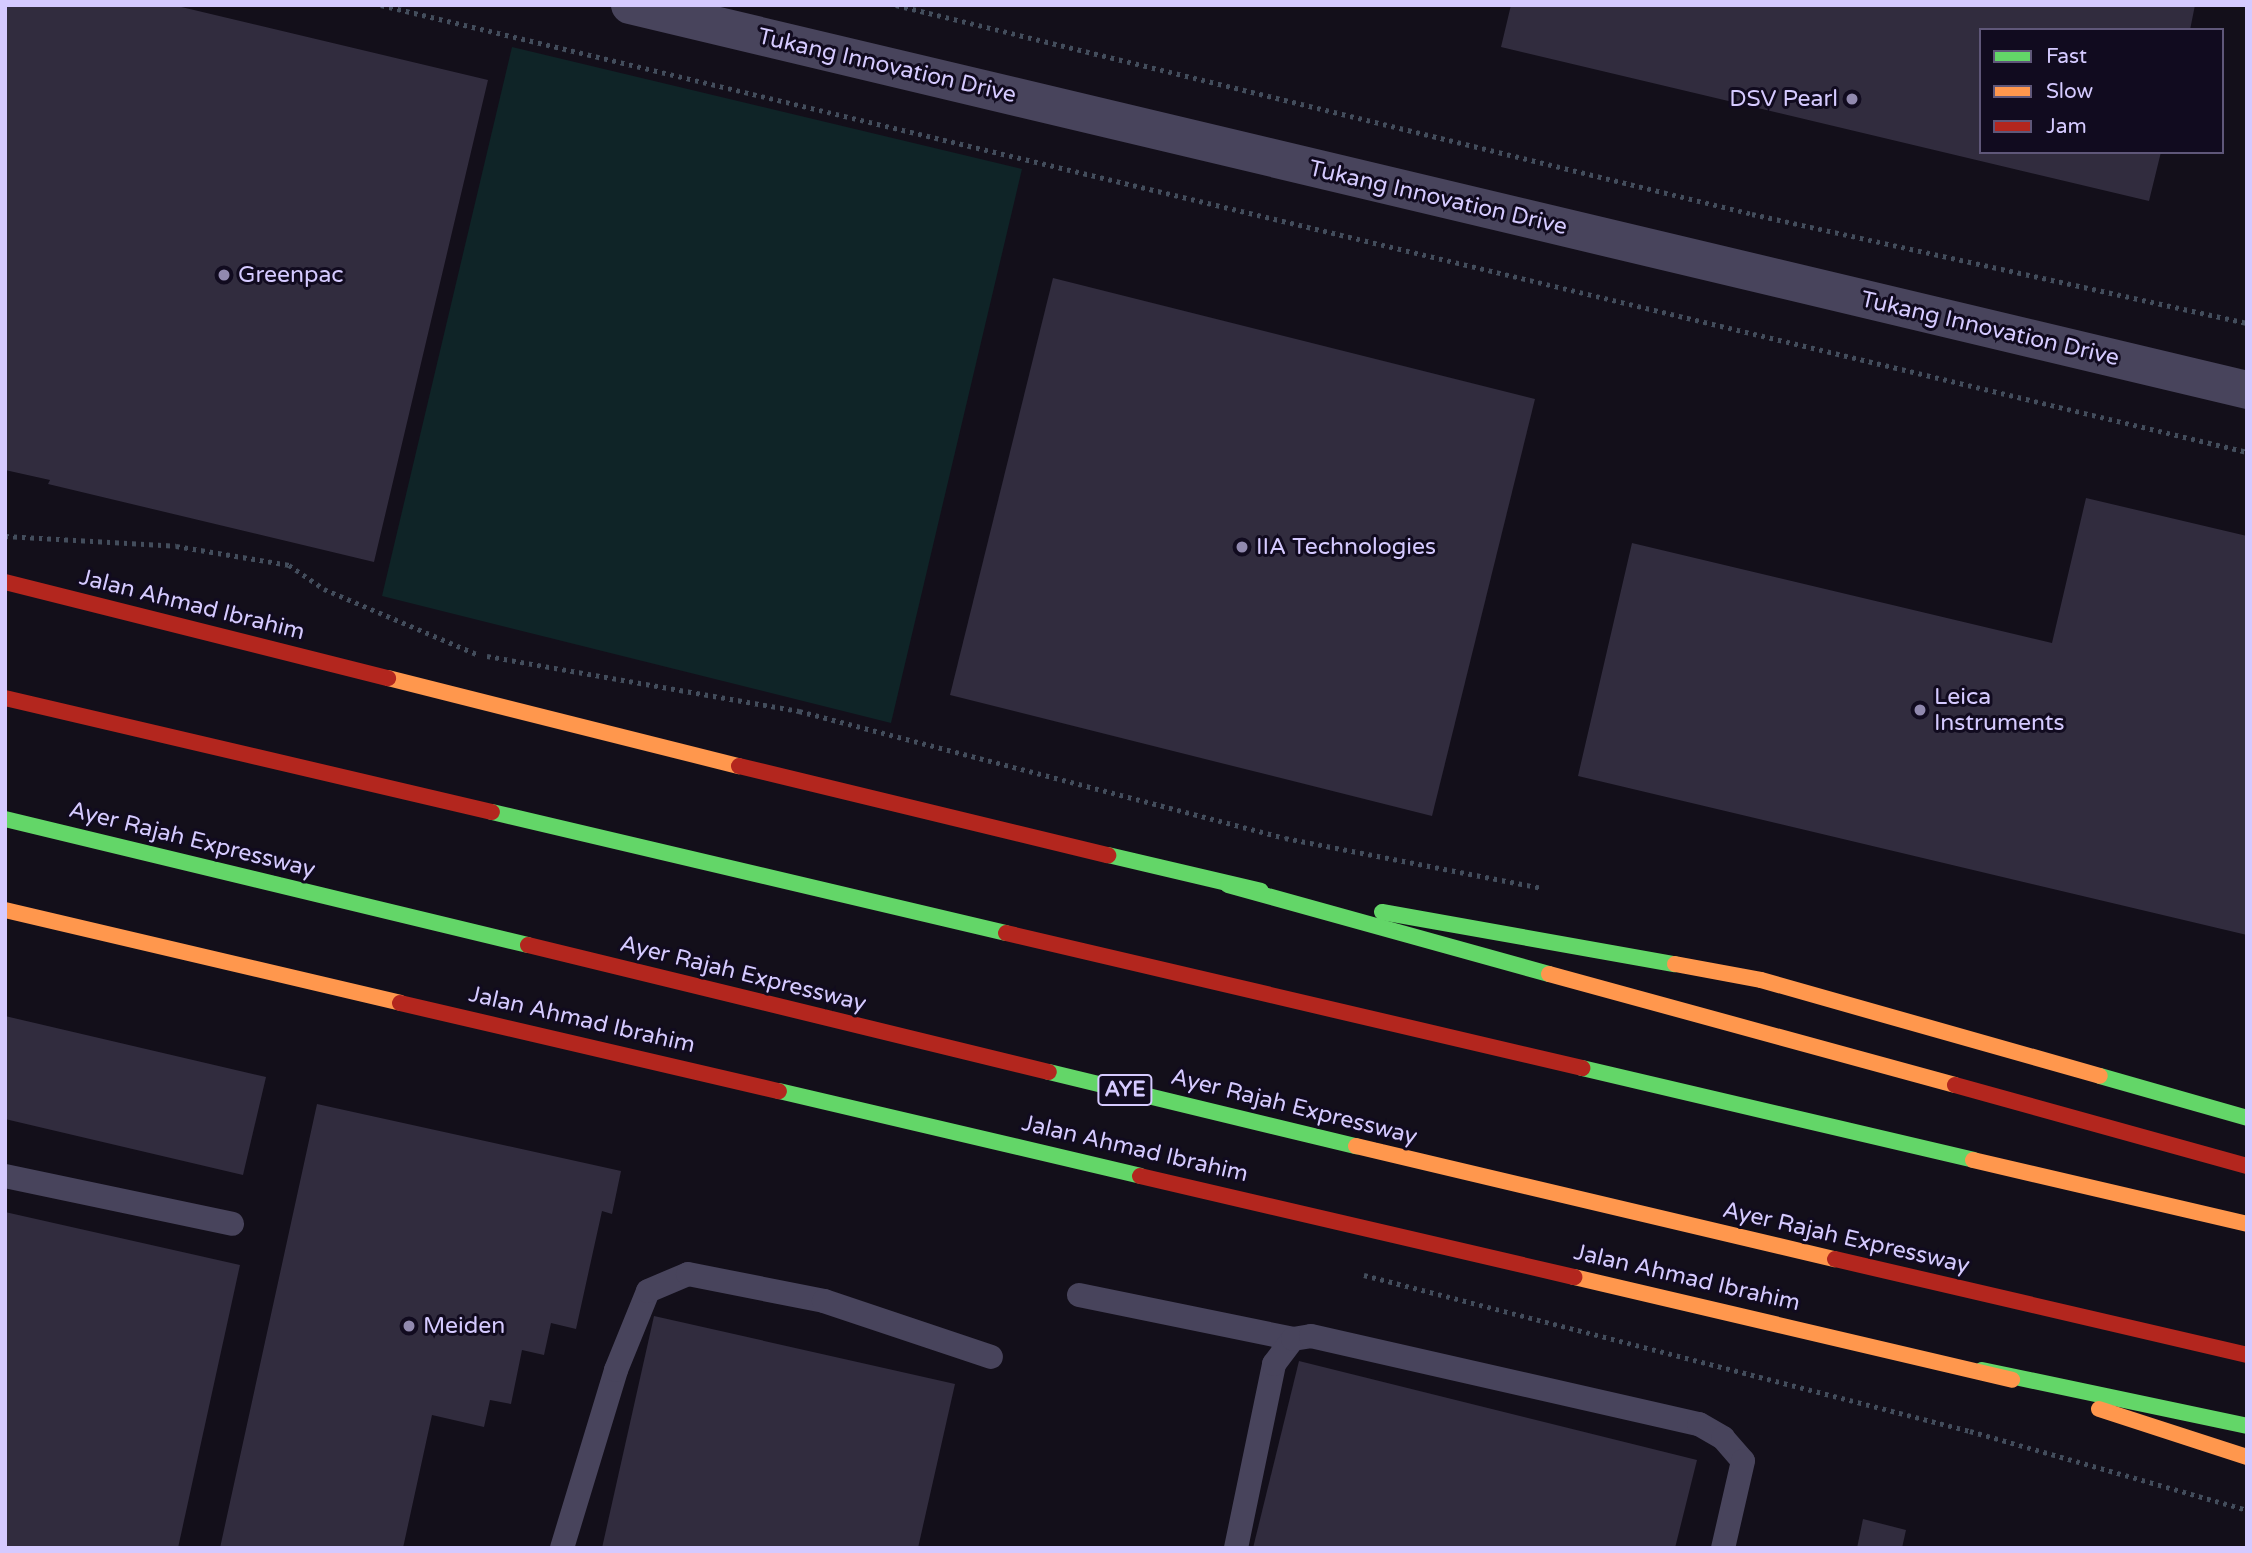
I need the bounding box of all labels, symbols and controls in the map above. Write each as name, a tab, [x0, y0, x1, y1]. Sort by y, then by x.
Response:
street label: Tukang Innovation Drive	[755, 23, 1019, 109]
legend	[1979, 28, 2224, 154]
text: Fast	[2046, 44, 2087, 69]
text: Slow	[2046, 79, 2093, 104]
place label: DSV Pearl	[1729, 85, 1838, 113]
marker: DSV Pearl	[1844, 91, 1860, 107]
text: Jam	[2046, 114, 2087, 139]
street label: Tukang Innovation Drive	[1306, 155, 1570, 241]
place label: Greenpac	[238, 261, 344, 289]
marker: Greenpac	[216, 267, 232, 283]
street label: Tukang Innovation Drive	[1858, 286, 2122, 372]
place label: IIA Technologies	[1256, 533, 1436, 561]
marker: IIA Technologies	[1234, 539, 1250, 555]
street label: Jalan Ahmad Ibrahim	[76, 564, 308, 646]
place label: Leica Instruments	[1934, 683, 2065, 737]
marker: Leica Instruments	[1912, 702, 1928, 718]
street label: Ayer Rajah Expressway	[66, 796, 318, 884]
street label: Ayer Rajah Expressway	[617, 930, 869, 1018]
street label: Jalan Ahmad Ibrahim	[466, 981, 698, 1059]
street label: Ayer Rajah Expressway	[1168, 1063, 1420, 1151]
road number: AYE	[1097, 1072, 1153, 1108]
street label: Jalan Ahmad Ibrahim	[1019, 1110, 1251, 1188]
street label: Ayer Rajah Expressway	[1720, 1196, 1972, 1280]
street label: Jalan Ahmad Ibrahim	[1571, 1239, 1803, 1317]
place label: Meiden	[423, 1312, 505, 1340]
marker: Meiden	[401, 1318, 417, 1334]

